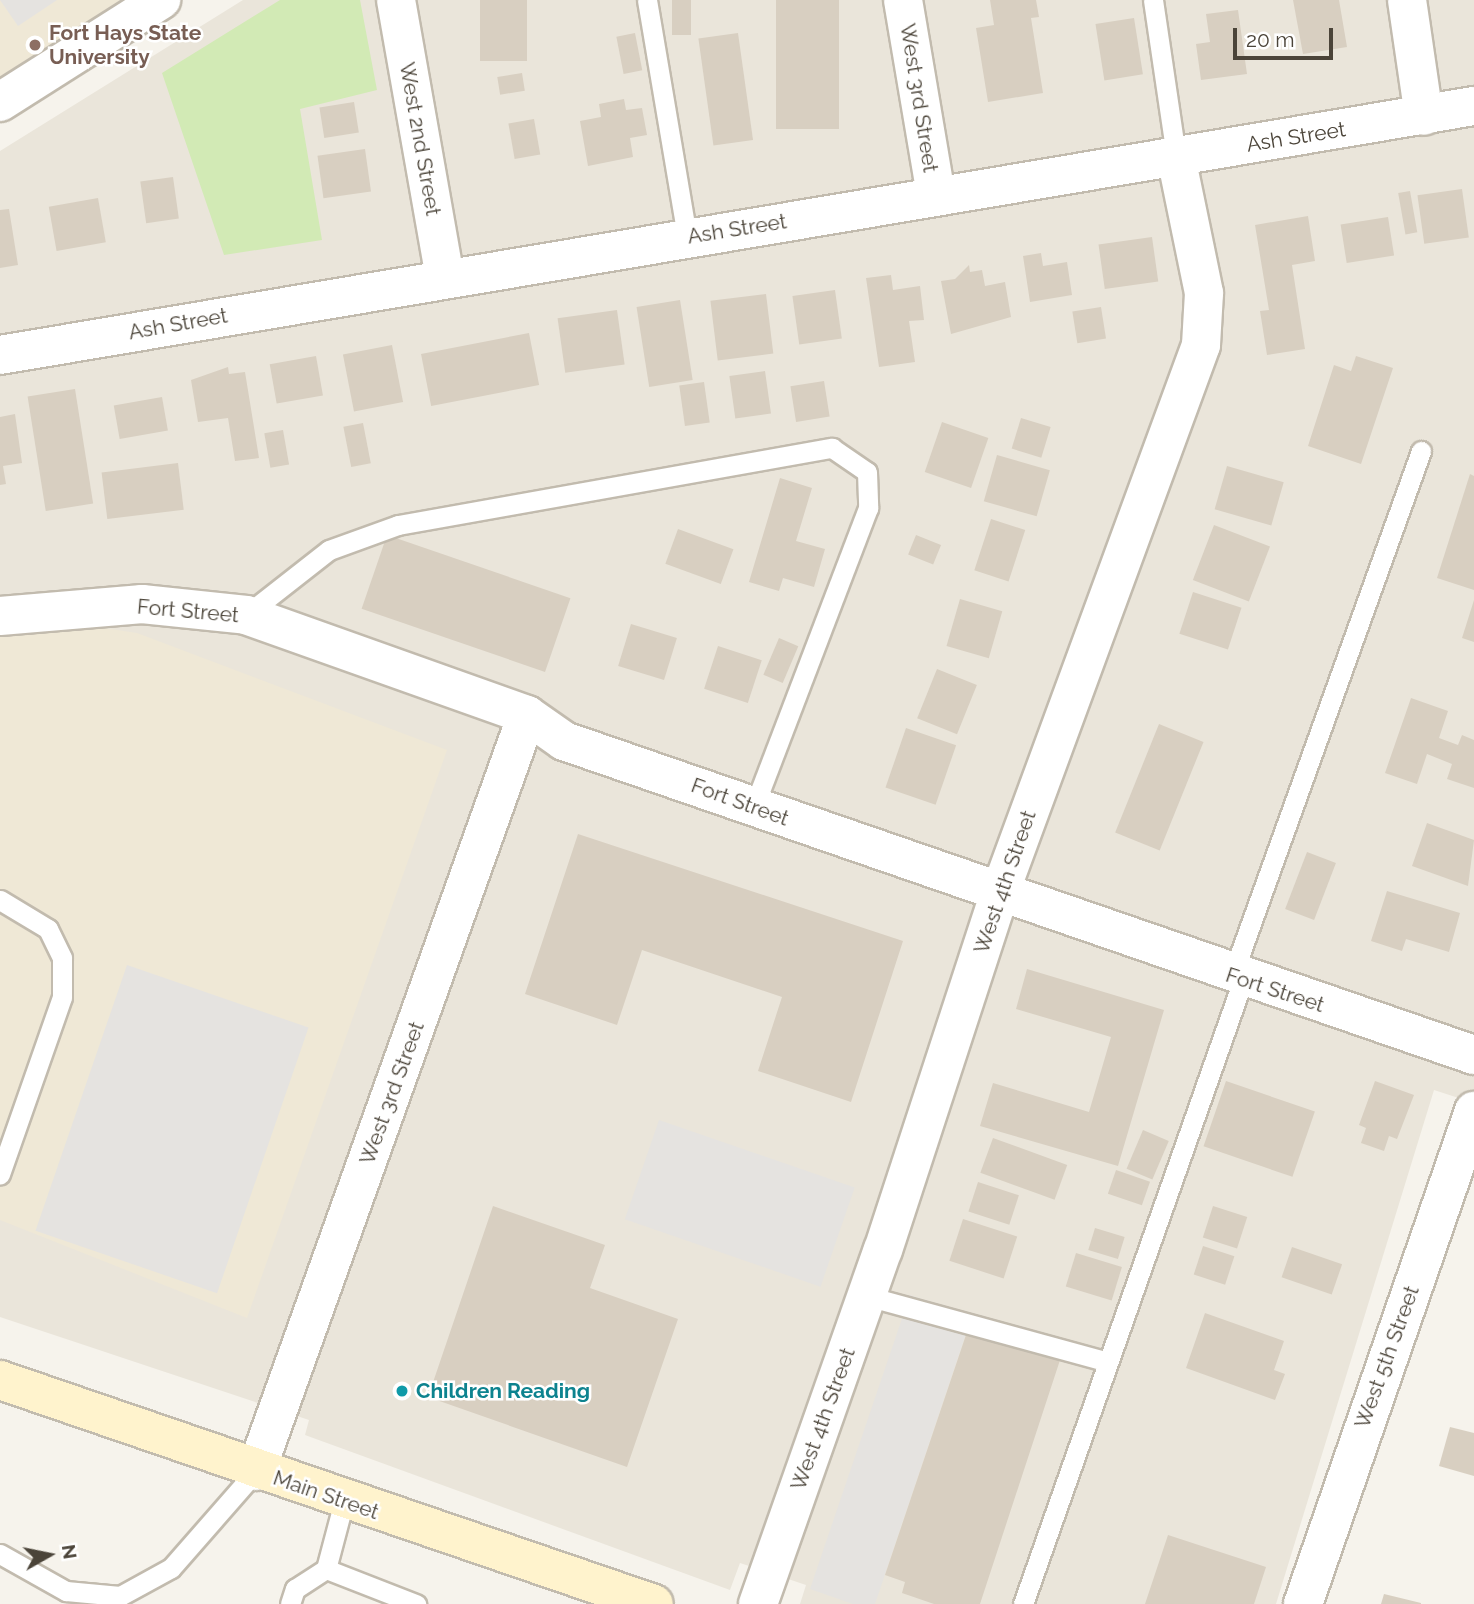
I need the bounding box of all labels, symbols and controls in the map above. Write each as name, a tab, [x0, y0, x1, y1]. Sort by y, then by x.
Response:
scale bar	[1236, 14, 1336, 58]
place label: Fort Hays State University	[49, 20, 201, 70]
street label: West 3rd Street	[895, 22, 943, 174]
text: 20 m	[1246, 27, 1294, 52]
marker: Fort Hays State University	[27, 37, 43, 53]
street label: West 2nd Street	[394, 60, 446, 218]
street label: Ash Street	[1245, 117, 1347, 157]
street label: Ash Street	[686, 209, 788, 249]
street label: Ash Street	[127, 303, 229, 345]
street label: Fort Street	[136, 594, 240, 628]
street label: Fort Street	[688, 773, 792, 831]
street label: West 4th Street	[969, 807, 1041, 957]
street label: Fort Street	[1223, 962, 1327, 1018]
street label: West 3rd Street	[354, 1018, 430, 1168]
street label: West 5th Street	[1350, 1282, 1424, 1432]
street label: West 4th Street	[786, 1344, 860, 1494]
place label: Children Reading	[416, 1378, 590, 1404]
marker: Children Reading	[394, 1383, 410, 1399]
street label: Main Street	[270, 1465, 382, 1525]
north arrow	[14, 1520, 84, 1590]
text: N	[58, 1543, 82, 1561]

